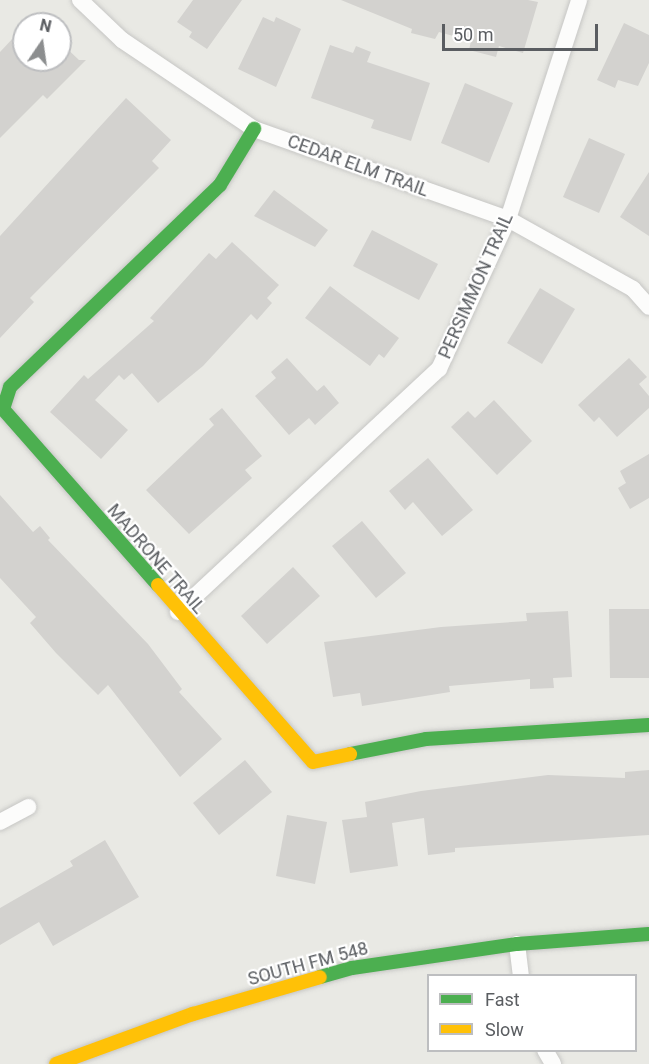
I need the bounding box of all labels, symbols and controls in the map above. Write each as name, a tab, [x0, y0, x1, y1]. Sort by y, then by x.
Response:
north arrow	[12, 12, 72, 72]
scale bar	[445, 12, 601, 50]
text: N	[38, 15, 53, 36]
text: 50 m	[453, 24, 493, 45]
street label: CEDAR ELM TRAIL	[284, 130, 432, 202]
street label: PERSIMMON TRAIL	[434, 210, 518, 362]
street label: MADRONE TRAIL	[102, 500, 210, 618]
street label: SOUTH FM 548	[246, 938, 370, 990]
legend	[427, 974, 637, 1052]
text: Fast	[485, 989, 520, 1010]
text: Slow	[485, 1019, 524, 1040]

